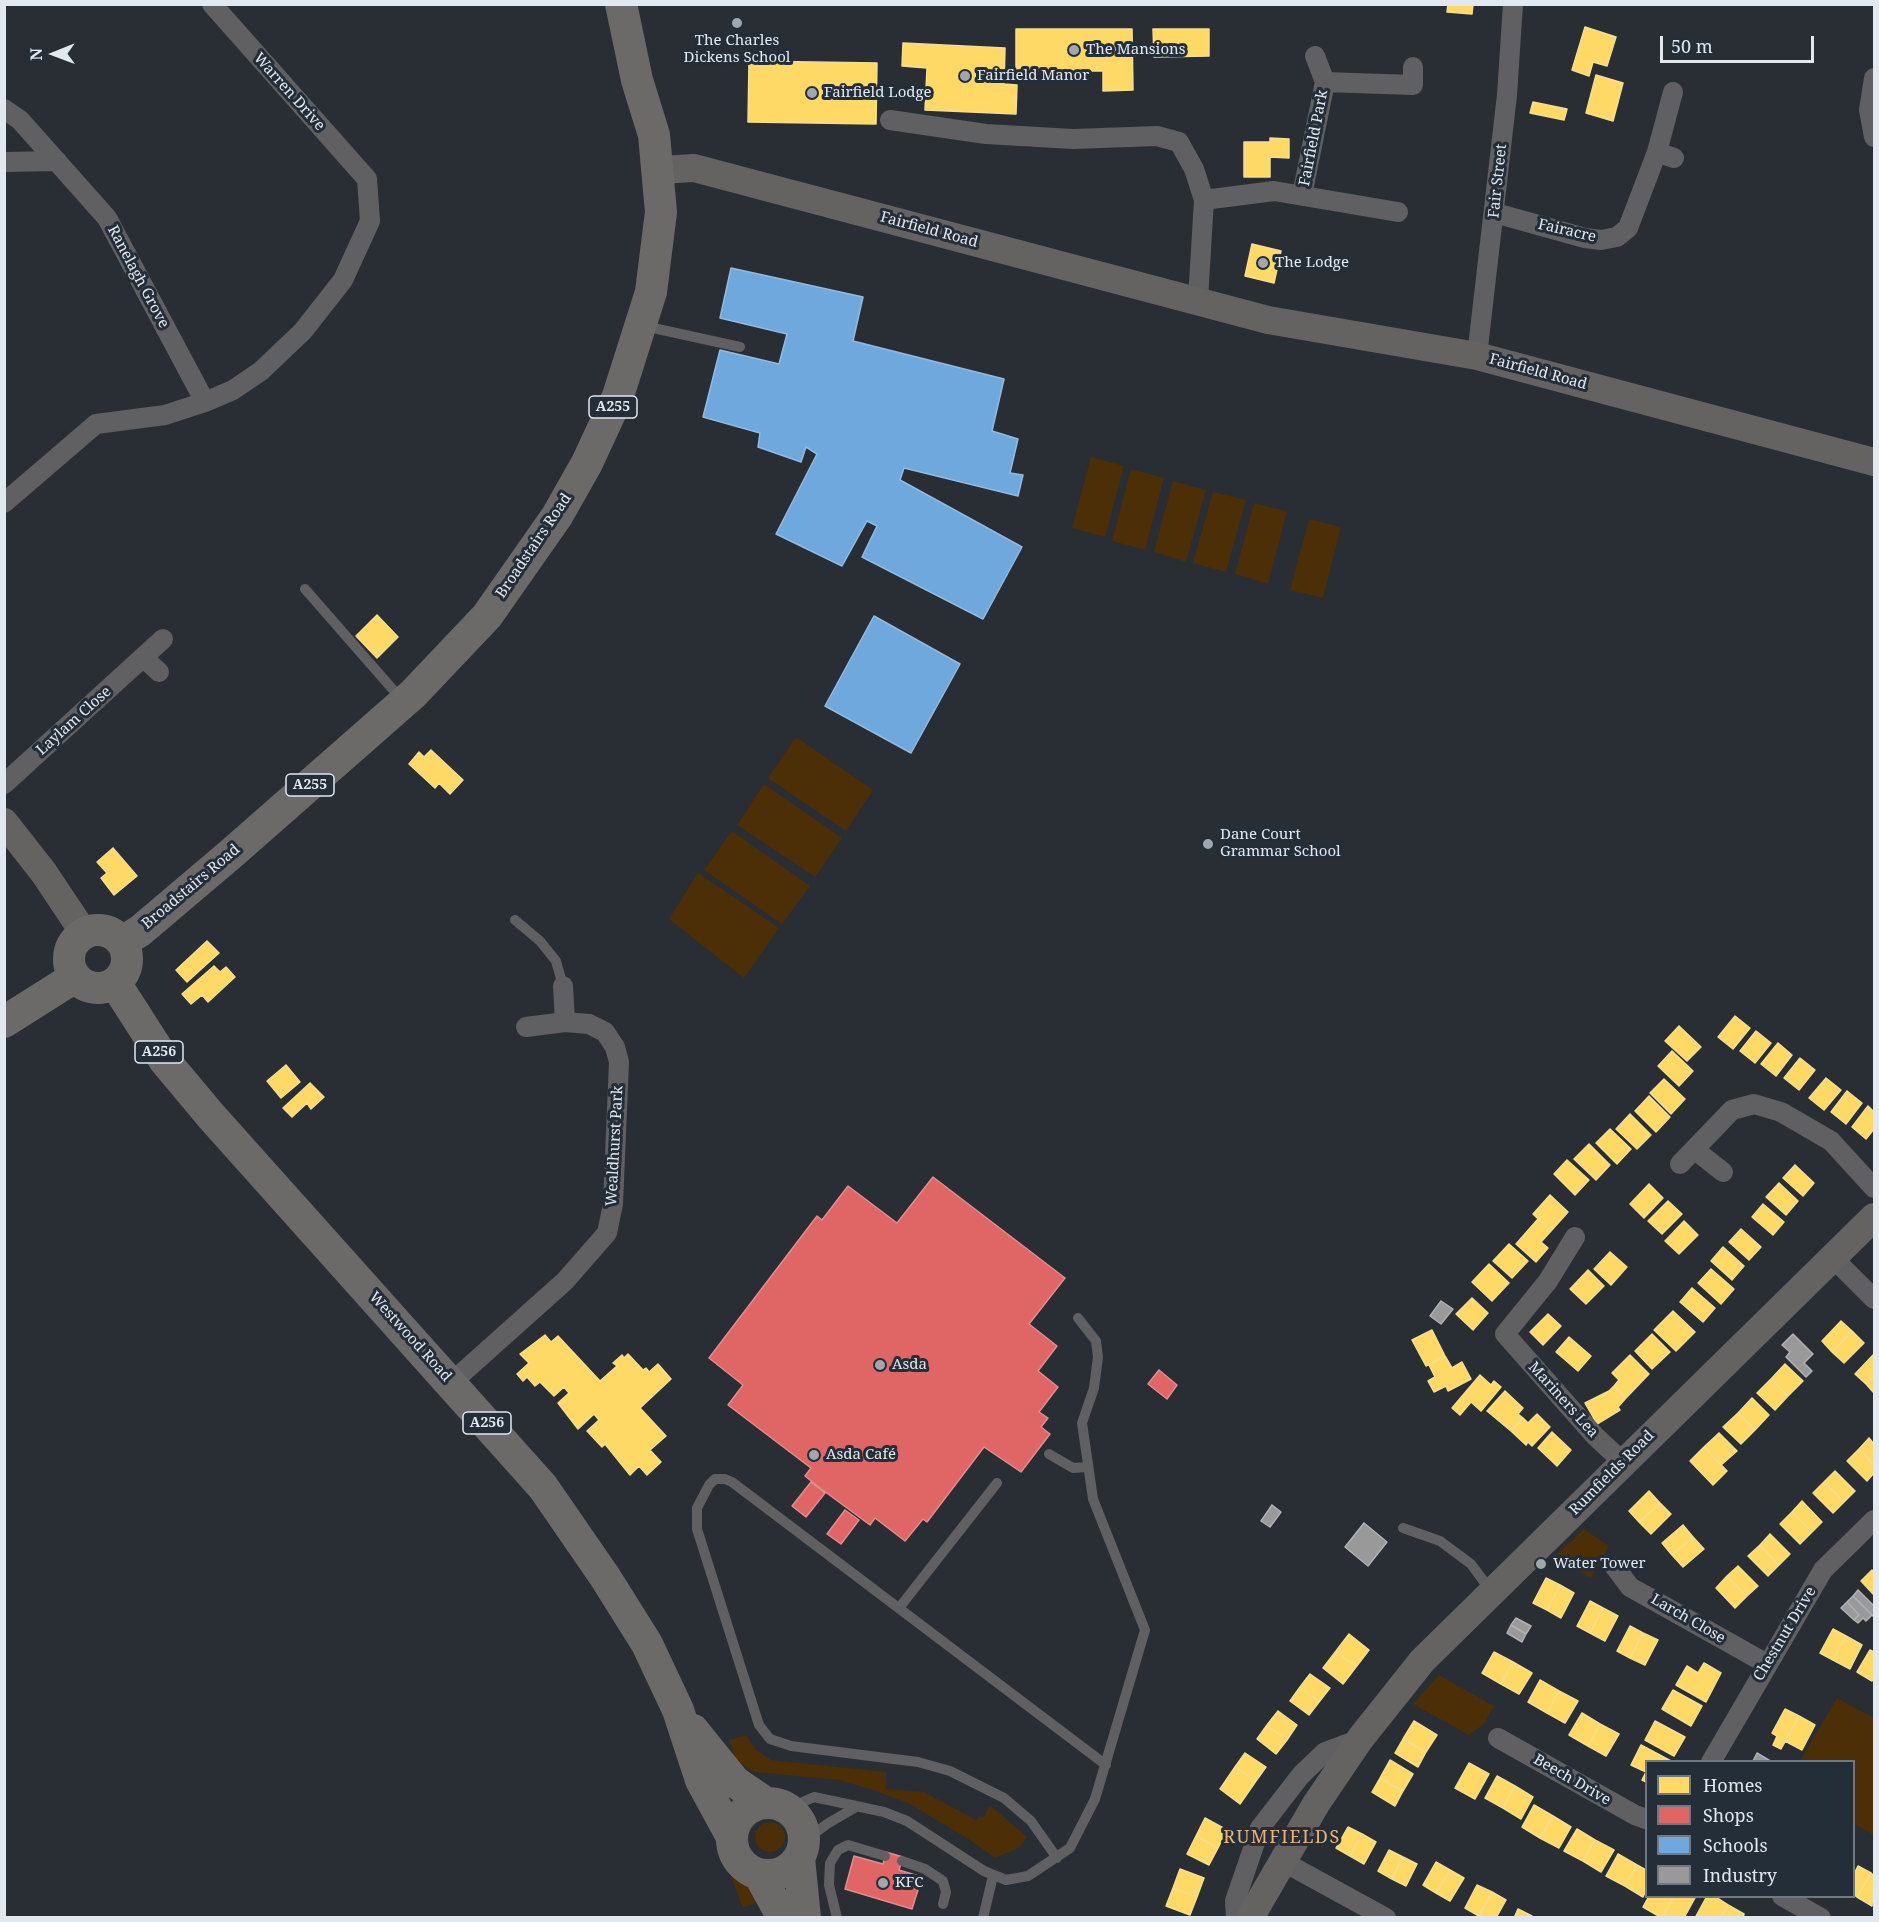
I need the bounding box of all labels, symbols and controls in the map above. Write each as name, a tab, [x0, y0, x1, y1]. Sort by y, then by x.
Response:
marker: The Charles Dickens School	[730, 16, 744, 30]
north arrow	[24, 24, 84, 84]
scale bar	[1663, 24, 1818, 62]
place label: The Charles Dickens School	[684, 32, 790, 67]
text: 50 m	[1671, 34, 1713, 58]
place label: The Mansions	[1086, 41, 1185, 59]
marker: The Mansions	[1067, 43, 1081, 57]
text: N	[25, 48, 47, 61]
street label: Warren Drive	[249, 49, 329, 135]
place label: Fairfield Manor	[977, 67, 1089, 85]
marker: Fairfield Manor	[958, 69, 972, 83]
place label: Fairfield Lodge	[824, 84, 932, 102]
marker: Fairfield Lodge	[805, 86, 819, 100]
street label: Fairfield Park	[1296, 88, 1332, 188]
street label: Fair Street	[1485, 143, 1511, 219]
street label: Fairfield Road	[878, 208, 980, 252]
street label: Fairacre	[1536, 216, 1598, 246]
street label: Ranelagh Grove	[103, 223, 173, 331]
place label: The Lodge	[1275, 254, 1349, 272]
marker: The Lodge	[1256, 256, 1270, 270]
street label: Fairfield Road	[1487, 350, 1589, 394]
road number: A255	[589, 396, 637, 418]
street label: Broadstairs Road	[492, 490, 576, 602]
street label: Laylam Close	[33, 683, 115, 759]
road number: A255	[286, 774, 334, 796]
place label: Dane Court Grammar School	[1220, 826, 1341, 861]
marker: Dane Court Grammar School	[1201, 837, 1215, 851]
street label: Broadstairs Road	[138, 841, 244, 933]
road number: A256	[135, 1041, 183, 1063]
street label: Wealdhurst Park	[603, 1085, 627, 1207]
street label: Westwood Road	[365, 1288, 455, 1386]
place label: Asda	[892, 1356, 927, 1374]
marker: Asda	[873, 1358, 887, 1372]
street label: Mariners Lea	[1524, 1358, 1602, 1442]
road number: A256	[463, 1412, 511, 1434]
street label: Rumfields Road	[1566, 1427, 1658, 1519]
place label: Asda Café	[826, 1446, 896, 1464]
marker: Asda Café	[807, 1448, 821, 1462]
place label: Water Tower	[1553, 1555, 1645, 1573]
marker: Water Tower	[1534, 1557, 1548, 1571]
street label: Chestnut Drive	[1750, 1584, 1820, 1684]
street label: Larch Close	[1648, 1590, 1728, 1648]
street label: Beech Drive	[1530, 1751, 1614, 1809]
legend	[1645, 1760, 1855, 1898]
text: Homes	[1703, 1773, 1762, 1797]
text: Shops	[1703, 1803, 1754, 1827]
district label: RUMFIELDS	[1223, 1827, 1341, 1849]
text: Schools	[1703, 1833, 1768, 1857]
text: Industry	[1703, 1863, 1777, 1887]
place label: KFC	[895, 1874, 924, 1892]
marker: KFC	[876, 1876, 890, 1890]

